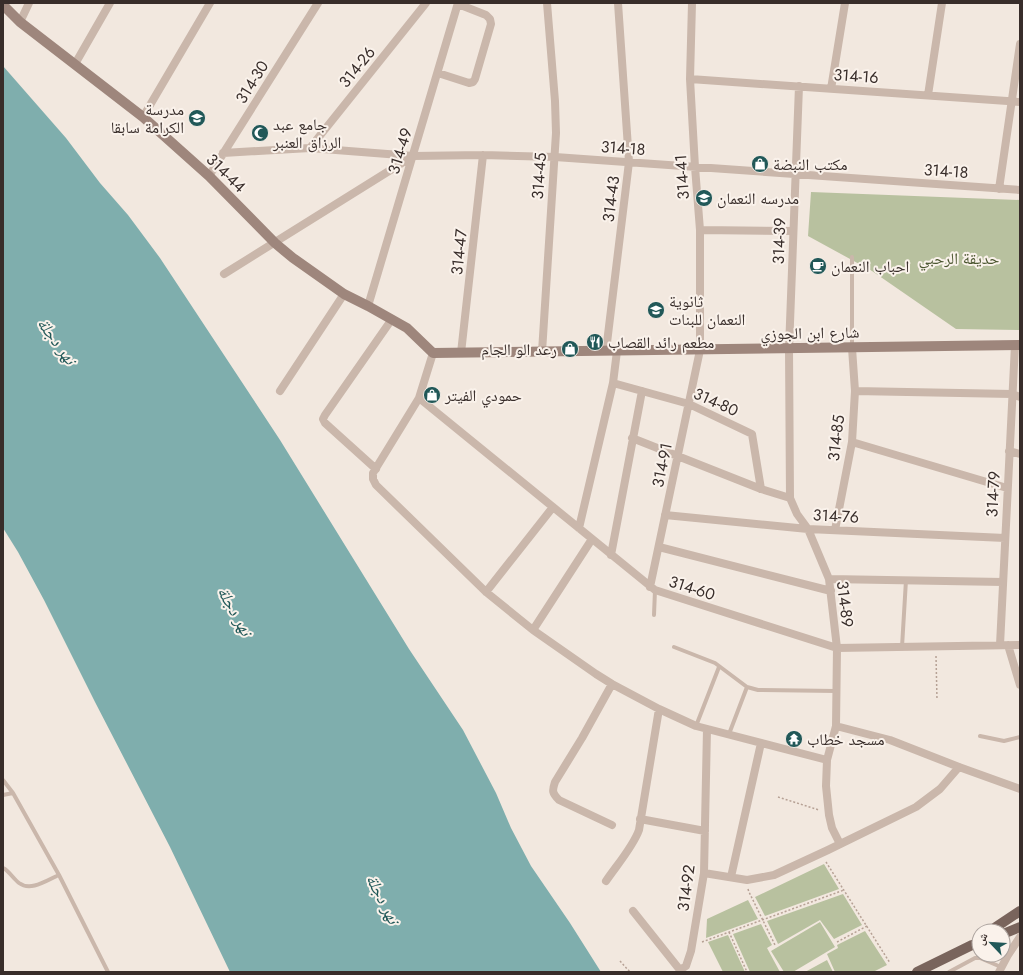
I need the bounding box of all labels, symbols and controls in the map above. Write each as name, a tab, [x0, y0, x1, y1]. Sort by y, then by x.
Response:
street label: 314-26	[333, 42, 381, 92]
street label: 314-30	[230, 56, 274, 108]
street label: 314-16	[833, 63, 879, 89]
place label: مدرسة الكرامة سابقا	[111, 98, 184, 139]
school or university icon: مدرسة الكرامة سابقا	[187, 108, 207, 128]
place label: جامع عبد الرزاق العنبر	[272, 113, 341, 154]
mosque icon: جامع عبد الرزاق العنبر	[250, 123, 270, 143]
street label: 314-49	[382, 125, 418, 177]
street label: 314-18	[600, 135, 646, 161]
street label: 314-44	[201, 148, 251, 198]
street label: 314-45	[526, 152, 552, 200]
place label: مكتب النبضة	[773, 153, 848, 176]
street label: 314-41	[669, 154, 695, 200]
shop icon: مكتب النبضة	[750, 154, 770, 174]
street label: 314-18	[923, 158, 969, 184]
street label: 314-43	[597, 174, 625, 224]
place label: مدرسه النعمان	[717, 187, 799, 210]
school or university icon: مدرسه النعمان	[694, 188, 714, 208]
street label: 314-39	[767, 217, 791, 265]
street label: 314-47	[445, 227, 473, 276]
park label: حديقة الرحبي	[919, 247, 999, 271]
place label: احباب النعمان	[831, 255, 909, 278]
cafe icon: احباب النعمان	[808, 256, 828, 276]
place label: ثانوية النعمان للبنات	[669, 290, 745, 331]
school or university icon: ثانوية النعمان للبنات	[646, 300, 666, 320]
water label: نهر دجلة	[32, 313, 84, 371]
street label: شارع ابن الجوزي	[760, 321, 860, 346]
place label: مطعم رائد القصاب	[608, 331, 714, 354]
restaurant icon: مطعم رائد القصاب	[585, 332, 605, 352]
place label: رعد الو الجام	[481, 338, 557, 361]
shop icon: رعد الو الجام	[560, 339, 580, 359]
street label: 314-80	[690, 382, 742, 422]
place label: حمودي الفيتر	[444, 384, 522, 408]
shop icon: حمودي الفيتر	[422, 385, 442, 405]
street label: 314-85	[822, 414, 850, 462]
street label: 314-91	[646, 441, 678, 489]
street label: 314-79	[980, 470, 1006, 518]
street label: 314-76	[812, 503, 860, 529]
street label: 314-60	[666, 570, 718, 606]
street label: 314-89	[831, 579, 859, 629]
water label: نهر دجلة	[212, 582, 259, 642]
place label: مسجد خطاب	[807, 728, 885, 751]
temple icon: مسجد خطاب	[784, 729, 804, 749]
street label: 314-92	[671, 863, 701, 913]
water label: نهر دجلة	[360, 870, 407, 930]
north arrow	[971, 923, 1011, 963]
text: ش	[972, 930, 992, 947]

